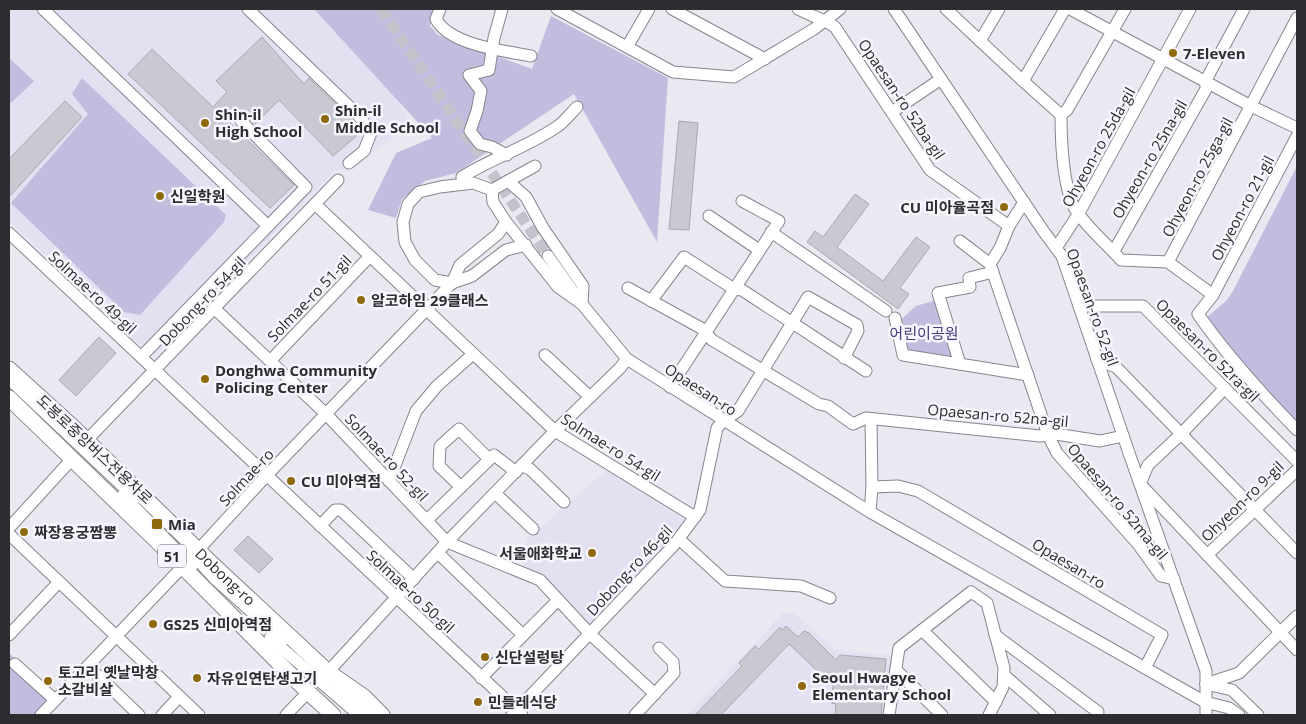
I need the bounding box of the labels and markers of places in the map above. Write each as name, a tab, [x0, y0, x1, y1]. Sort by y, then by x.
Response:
place label: 7-Eleven	[1183, 43, 1246, 63]
marker: 7-Eleven	[1167, 47, 1179, 59]
place label: Shin-il Middle School	[335, 100, 439, 137]
place label: Shin-il High School	[215, 104, 302, 141]
marker: Shin-il Middle School	[319, 113, 331, 125]
marker: Shin-il High School	[199, 117, 211, 129]
place label: 신일학원	[170, 186, 225, 206]
marker: 신일학원	[154, 190, 166, 202]
place label: CU 미아율곡점	[900, 197, 994, 217]
marker: CU 미아율곡점	[998, 201, 1010, 213]
place label: 알코하임 29클래스	[371, 290, 489, 310]
marker: 알코하임 29클래스	[355, 294, 367, 306]
place label: Donghwa Community Policing Center	[215, 360, 377, 397]
marker: Donghwa Community Policing Center	[199, 373, 211, 385]
place label: CU 미아역점	[301, 471, 381, 491]
marker: CU 미아역점	[285, 475, 297, 487]
place label: Mia	[168, 514, 196, 534]
marker: Mia	[150, 517, 164, 531]
place label: 짜장용궁짬뽕	[34, 522, 117, 542]
marker: 짜장용궁짬뽕	[18, 526, 30, 538]
place label: 서울애화학교	[499, 543, 582, 563]
marker: 서울애화학교	[586, 547, 598, 559]
place label: GS25 신미아역점	[163, 614, 272, 634]
marker: GS25 신미아역점	[147, 618, 159, 630]
place label: 신단설렁탕	[495, 647, 564, 667]
marker: 신단설렁탕	[479, 651, 491, 663]
place label: 토고리 옛날막창 소갈비살	[58, 662, 159, 699]
place label: Seoul Hwagye Elementary School	[812, 667, 951, 704]
place label: 자유인연탄생고기	[207, 668, 317, 688]
marker: 자유인연탄생고기	[191, 672, 203, 684]
marker: 토고리 옛날막창 소갈비살	[42, 675, 54, 687]
marker: Seoul Hwagye Elementary School	[796, 680, 808, 692]
place label: 민들레식당	[488, 692, 557, 712]
marker: 민들레식당	[472, 696, 484, 708]

